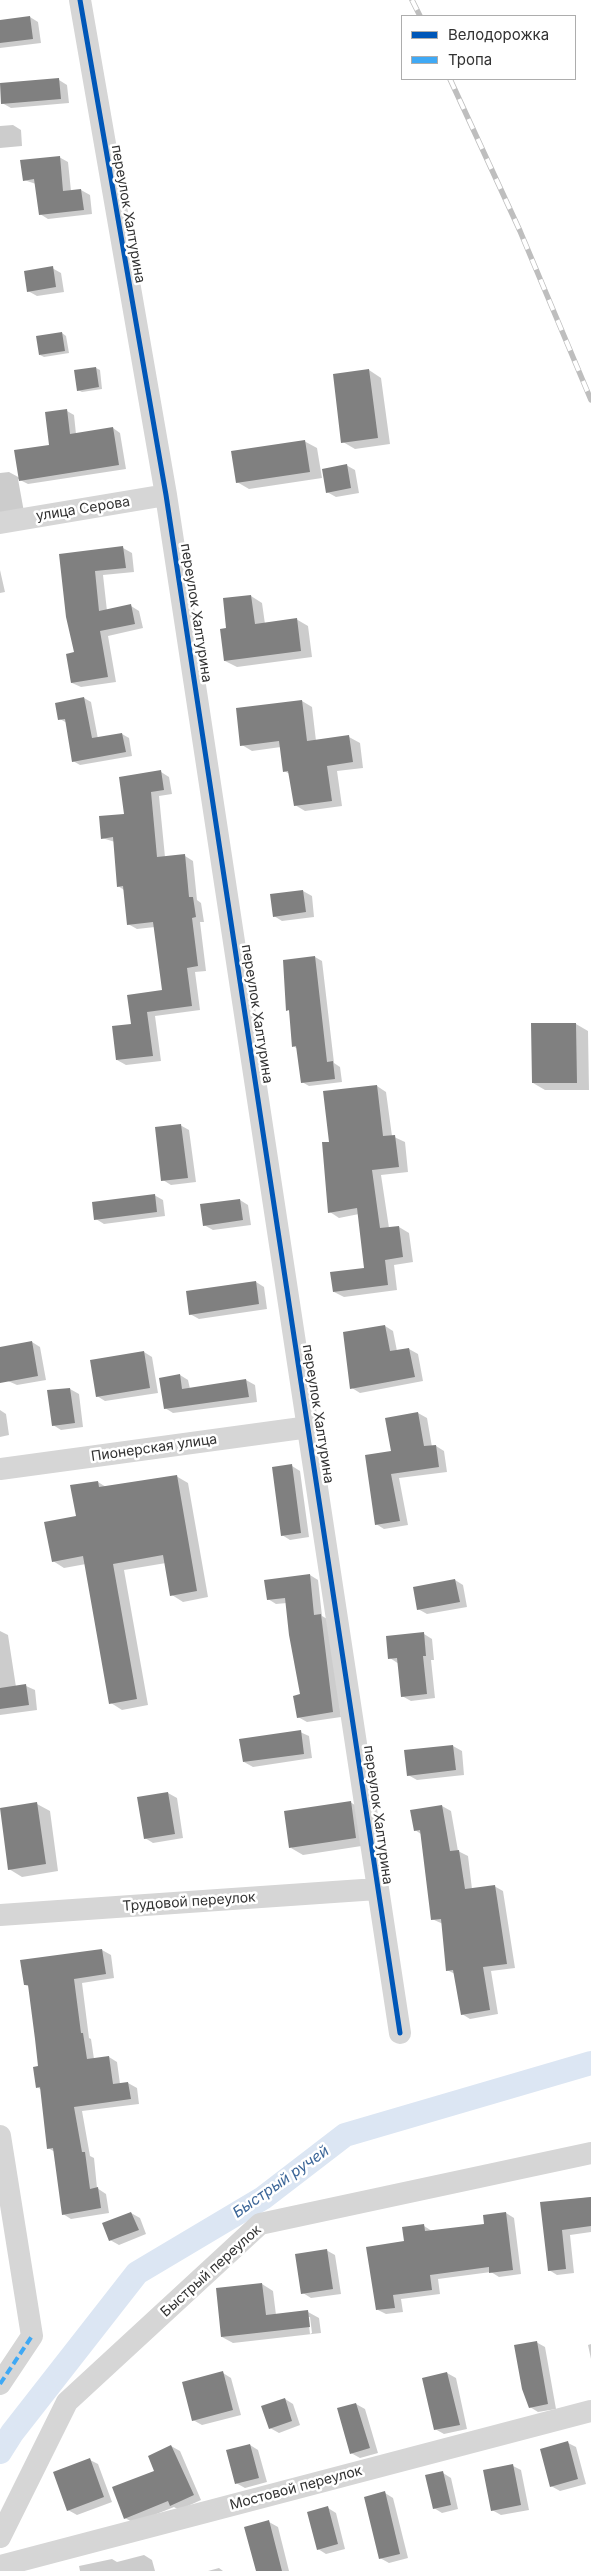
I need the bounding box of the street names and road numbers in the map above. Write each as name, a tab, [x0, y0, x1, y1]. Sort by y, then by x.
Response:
street label: переулок Халтурина	[108, 143, 148, 285]
street label: улица Серова	[35, 493, 131, 525]
street label: переулок Халтурина	[177, 542, 215, 684]
street label: переулок Халтурина	[238, 943, 276, 1085]
street label: переулок Халтурина	[299, 1343, 337, 1485]
street label: Пионерская улица	[90, 1431, 218, 1465]
street label: переулок Халтурина	[360, 1744, 396, 1886]
street label: Трудовой переулок	[122, 1889, 256, 1915]
street label: Быстрый переулок	[157, 2221, 265, 2321]
street label: Мостовой переулок	[228, 2462, 364, 2514]

